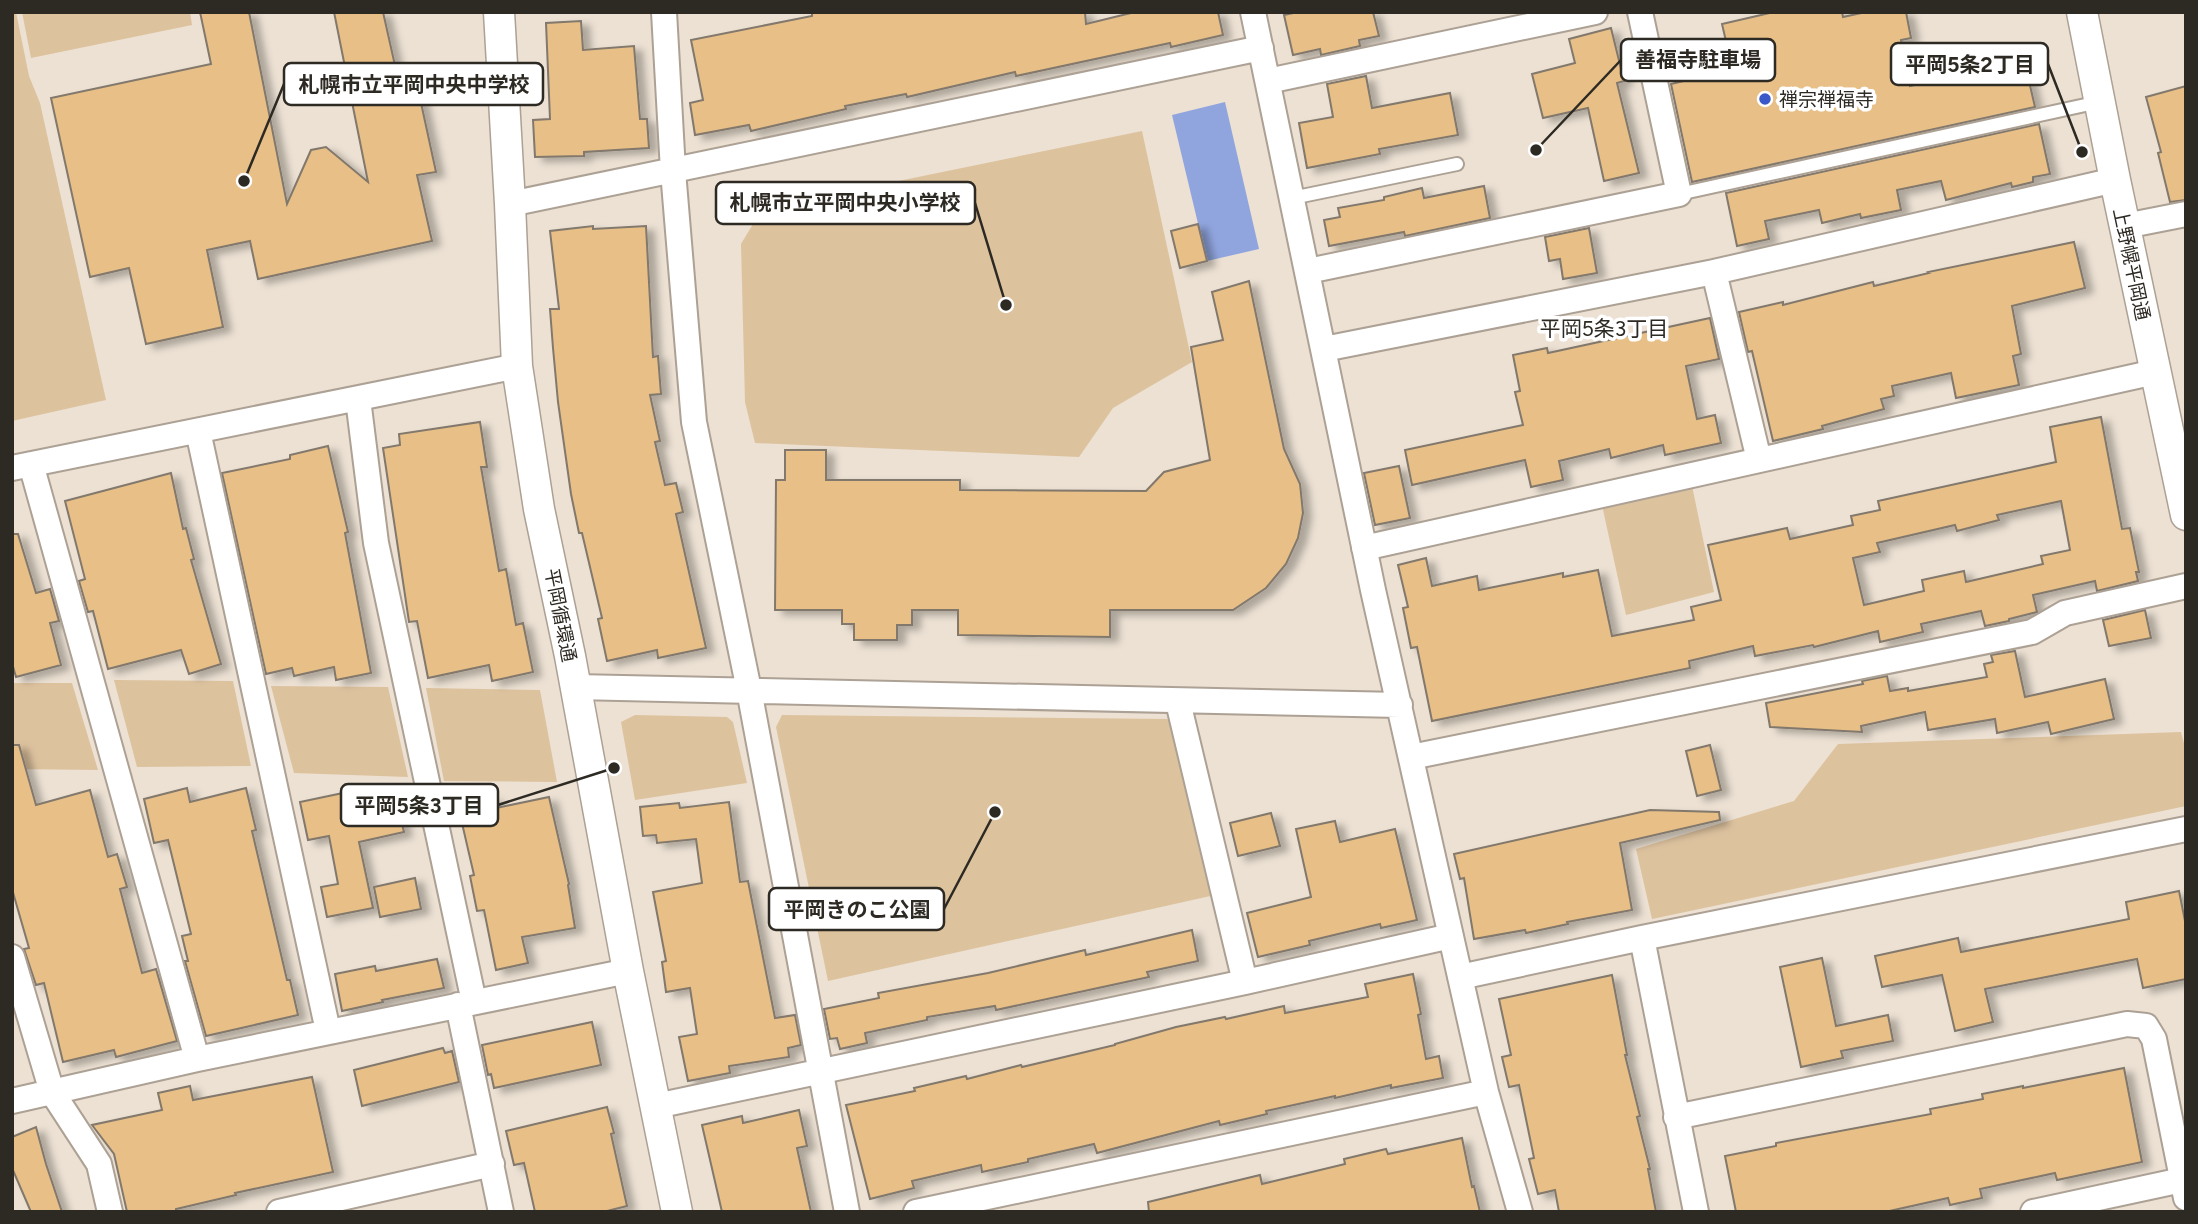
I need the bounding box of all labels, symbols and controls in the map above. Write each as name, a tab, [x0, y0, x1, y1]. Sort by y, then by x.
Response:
callout: 善福寺駐車場	[1621, 39, 1775, 81]
callout: 平岡5条2丁目	[1891, 43, 2048, 85]
text: 善福寺駐車場	[1635, 47, 1761, 72]
text: 平岡5条2丁目	[1905, 52, 2035, 77]
callout: 札幌市立平岡中央中学校	[284, 63, 543, 105]
text: 札幌市立平岡中央中学校	[299, 72, 530, 97]
place label: 禅宗禅福寺	[1779, 88, 1874, 111]
marker: 禅宗禅福寺	[1757, 91, 1773, 107]
callout: 札幌市立平岡中央小学校	[716, 182, 975, 224]
text: 札幌市立平岡中央小学校	[730, 190, 961, 215]
street label: 上野幌平岡通	[2108, 206, 2155, 322]
district label: 平岡5条3丁目	[1540, 316, 1668, 341]
street label: 平岡循環通	[540, 566, 581, 664]
callout: 平岡5条3丁目	[341, 784, 498, 826]
text: 平岡5条3丁目	[355, 793, 483, 818]
callout: 平岡きのこ公園	[769, 888, 944, 930]
text: 平岡きのこ公園	[784, 897, 931, 922]

